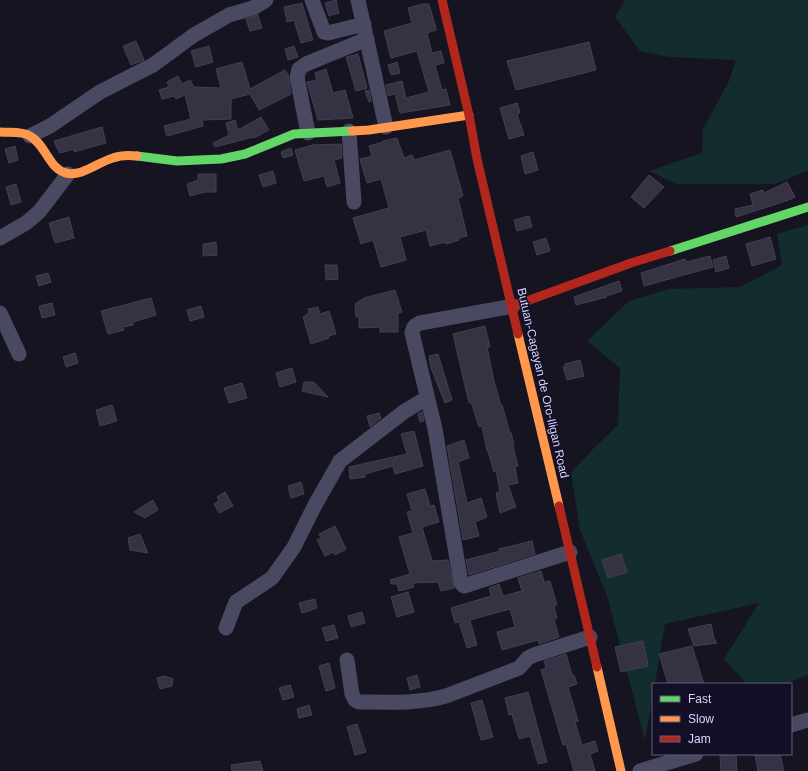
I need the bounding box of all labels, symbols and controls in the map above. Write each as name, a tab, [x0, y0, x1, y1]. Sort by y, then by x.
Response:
street label: Butuan-Cagayan de Oro-Iligan Road	[514, 287, 572, 479]
legend	[652, 683, 792, 755]
text: Fast	[688, 692, 712, 706]
text: Slow	[688, 712, 714, 726]
text: Jam	[688, 732, 711, 746]

